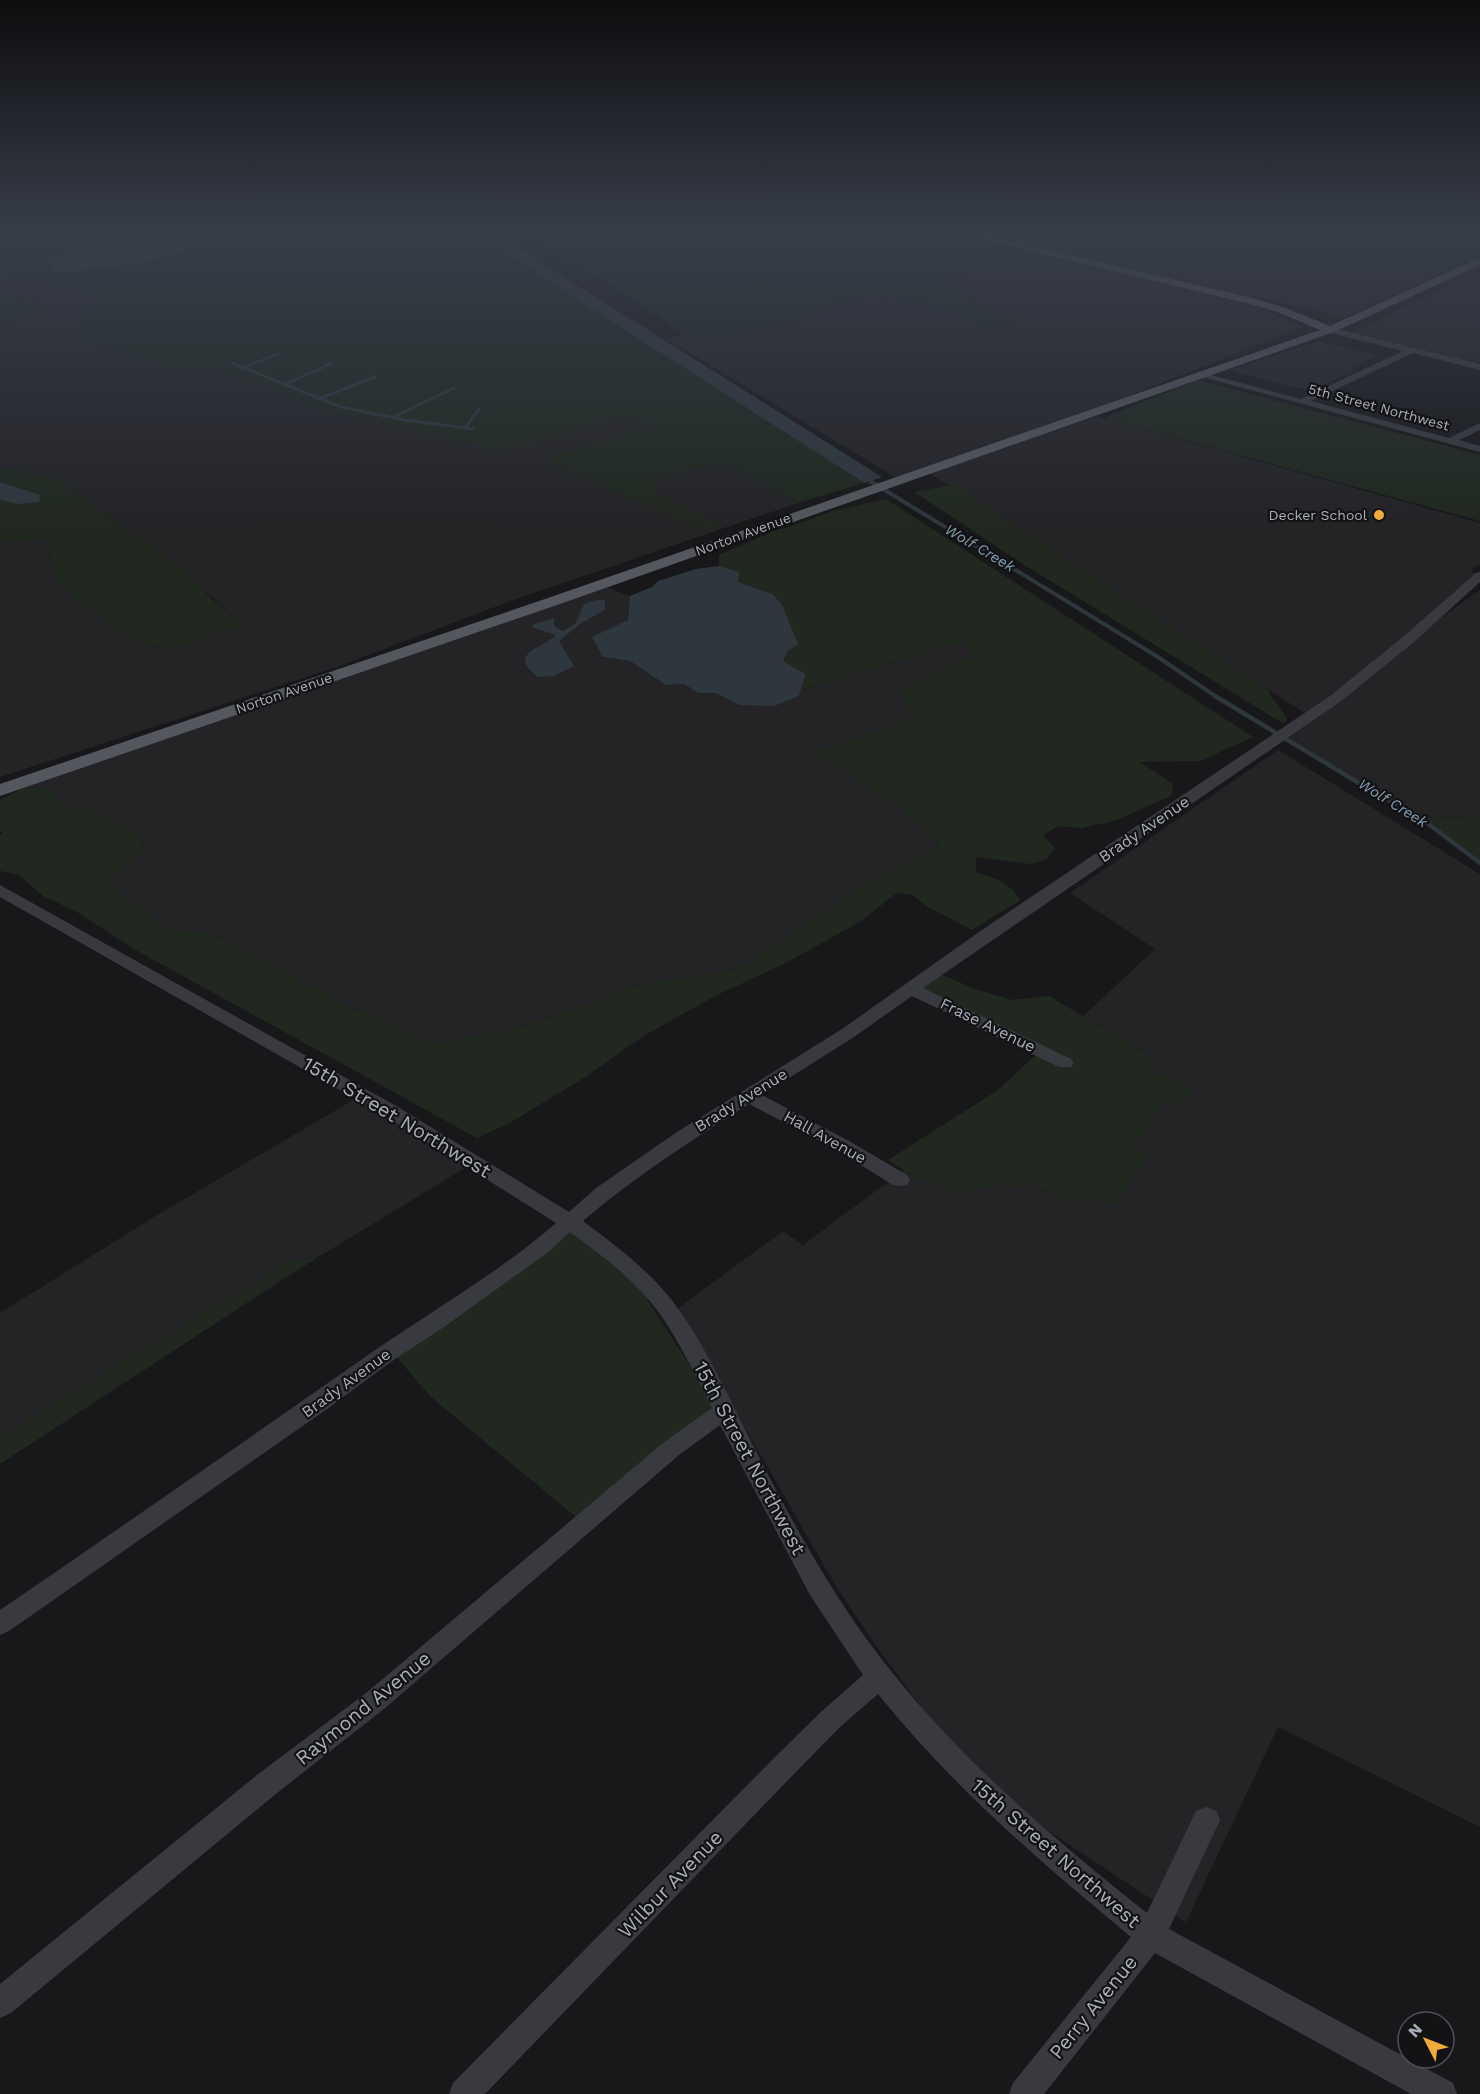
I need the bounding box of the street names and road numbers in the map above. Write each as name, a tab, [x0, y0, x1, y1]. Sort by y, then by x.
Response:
street label: 5th Street Northwest	[1307, 380, 1451, 434]
street label: Norton Avenue	[693, 509, 793, 559]
street label: Norton Avenue	[234, 669, 334, 717]
street label: Brady Avenue	[1095, 792, 1193, 866]
street label: Frase Avenue	[937, 994, 1039, 1056]
street label: 15th Street Northwest	[298, 1051, 496, 1183]
street label: Brady Avenue	[691, 1064, 791, 1136]
street label: Hall Avenue	[780, 1107, 870, 1167]
street label: Brady Avenue	[298, 1344, 394, 1422]
street label: 15th Street Northwest	[689, 1357, 811, 1559]
street label: Raymond Avenue	[291, 1646, 435, 1770]
street label: 15th Street Northwest	[967, 1773, 1146, 1933]
street label: Wilbur Avenue	[613, 1825, 727, 1943]
street label: Perry Avenue	[1044, 1950, 1142, 2064]

